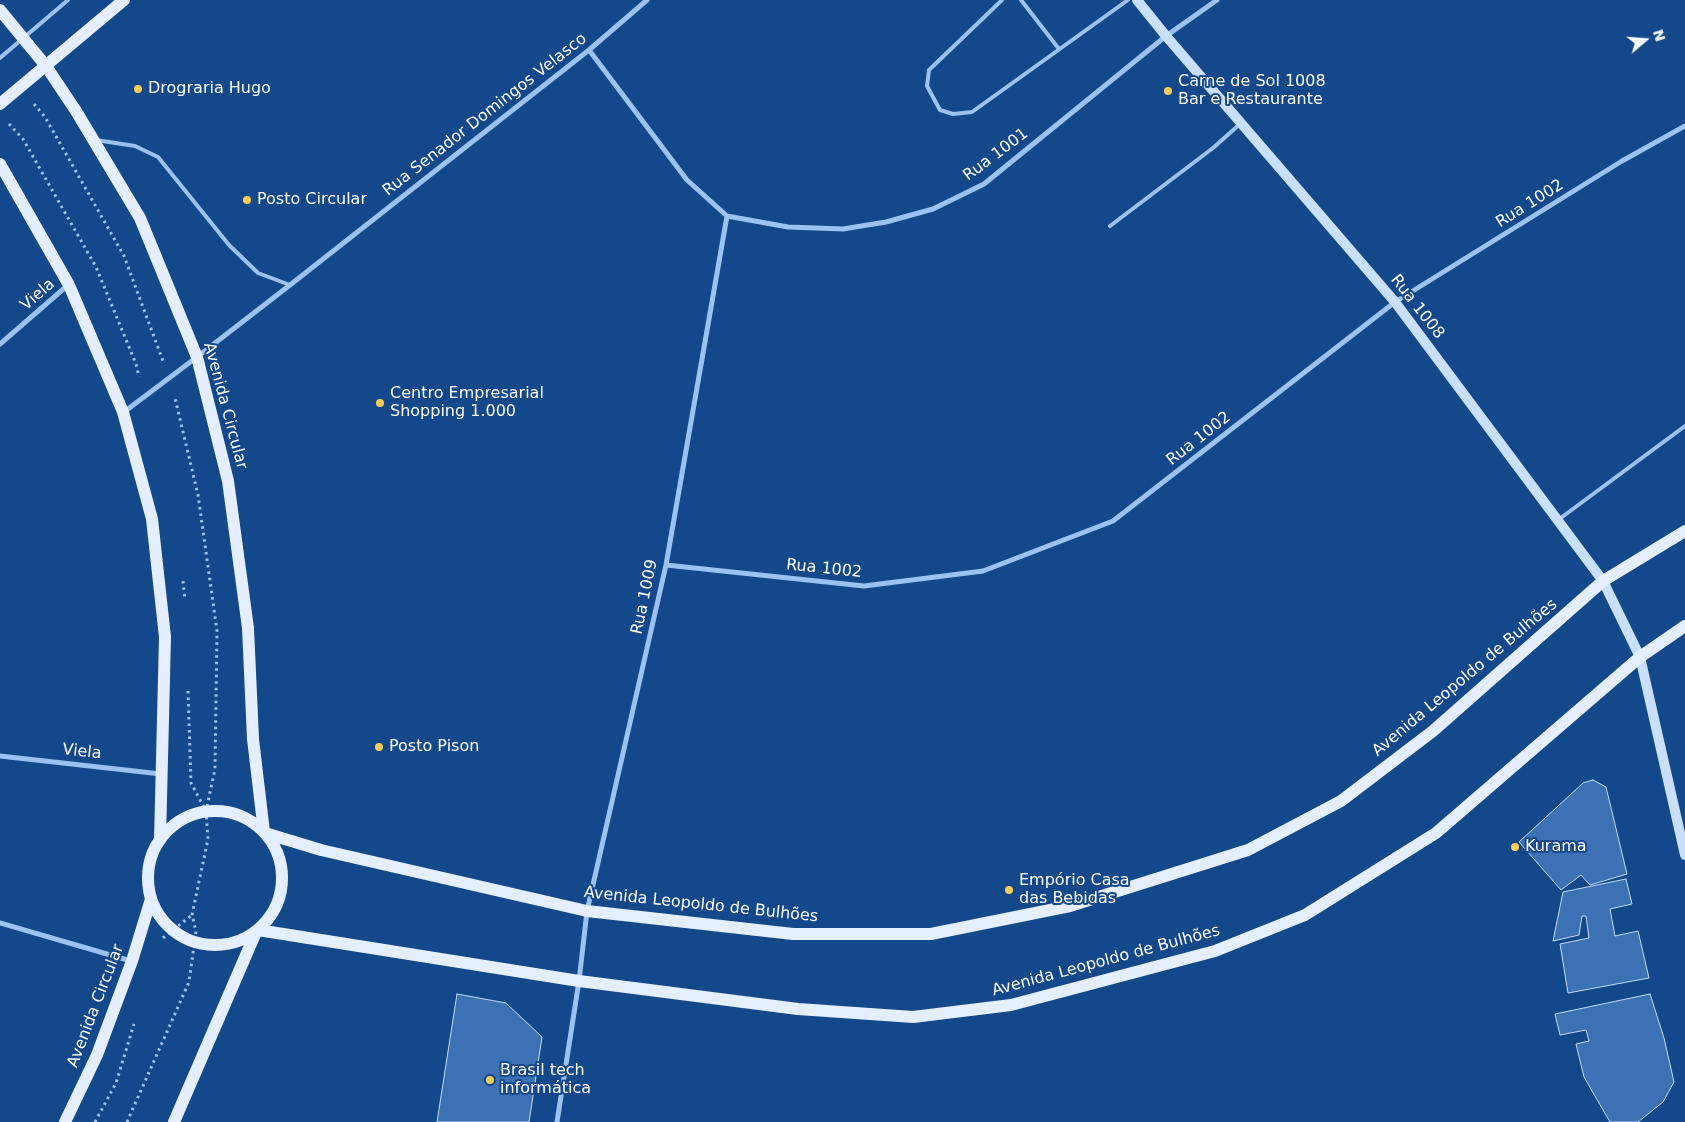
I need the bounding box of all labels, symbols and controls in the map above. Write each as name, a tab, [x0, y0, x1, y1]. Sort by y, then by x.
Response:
north arrow	[1620, 15, 1670, 65]
text: N	[1650, 27, 1669, 43]
street label: Rua Senador Domingos Velasco	[379, 29, 591, 201]
place label: Carne de Sol 1008 Bar e Restaurante	[1178, 72, 1326, 110]
place label: Drograria Hugo	[148, 79, 271, 99]
marker: Drograria Hugo	[132, 83, 144, 95]
marker: Carne de Sol 1008 Bar e Restaurante	[1162, 85, 1174, 97]
street label: Rua 1001	[960, 124, 1032, 186]
street label: Rua 1002	[1493, 176, 1567, 232]
place label: Posto Circular	[257, 190, 367, 210]
marker: Posto Circular	[241, 194, 253, 206]
street label: Rua 1008	[1386, 271, 1448, 343]
street label: Viela	[17, 275, 59, 315]
street label: Avenida Circular	[199, 340, 251, 472]
place label: Centro Empresarial Shopping 1.000	[390, 384, 544, 422]
marker: Centro Empresarial Shopping 1.000	[374, 397, 386, 409]
street label: Rua 1002	[1163, 408, 1235, 470]
street label: Rua 1002	[785, 555, 863, 583]
street label: Rua 1009	[628, 558, 662, 636]
street label: Avenida Leopoldo de Bulhões	[1369, 595, 1561, 761]
place label: Posto Pison	[389, 737, 479, 757]
street label: Viela	[62, 740, 102, 764]
marker: Posto Pison	[373, 741, 385, 753]
place label: Kurama	[1525, 837, 1587, 857]
marker: Kurama	[1509, 841, 1521, 853]
place label: Empório Casa das Bebidas	[1019, 871, 1130, 909]
street label: Avenida Leopoldo de Bulhões	[583, 883, 819, 927]
marker: Empório Casa das Bebidas	[1003, 884, 1015, 896]
street label: Avenida Leopoldo de Bulhões	[990, 921, 1222, 1001]
street label: Avenida Circular	[64, 942, 128, 1070]
place label: Brasil tech informática	[500, 1061, 591, 1099]
marker: Brasil tech informática	[484, 1074, 496, 1086]

